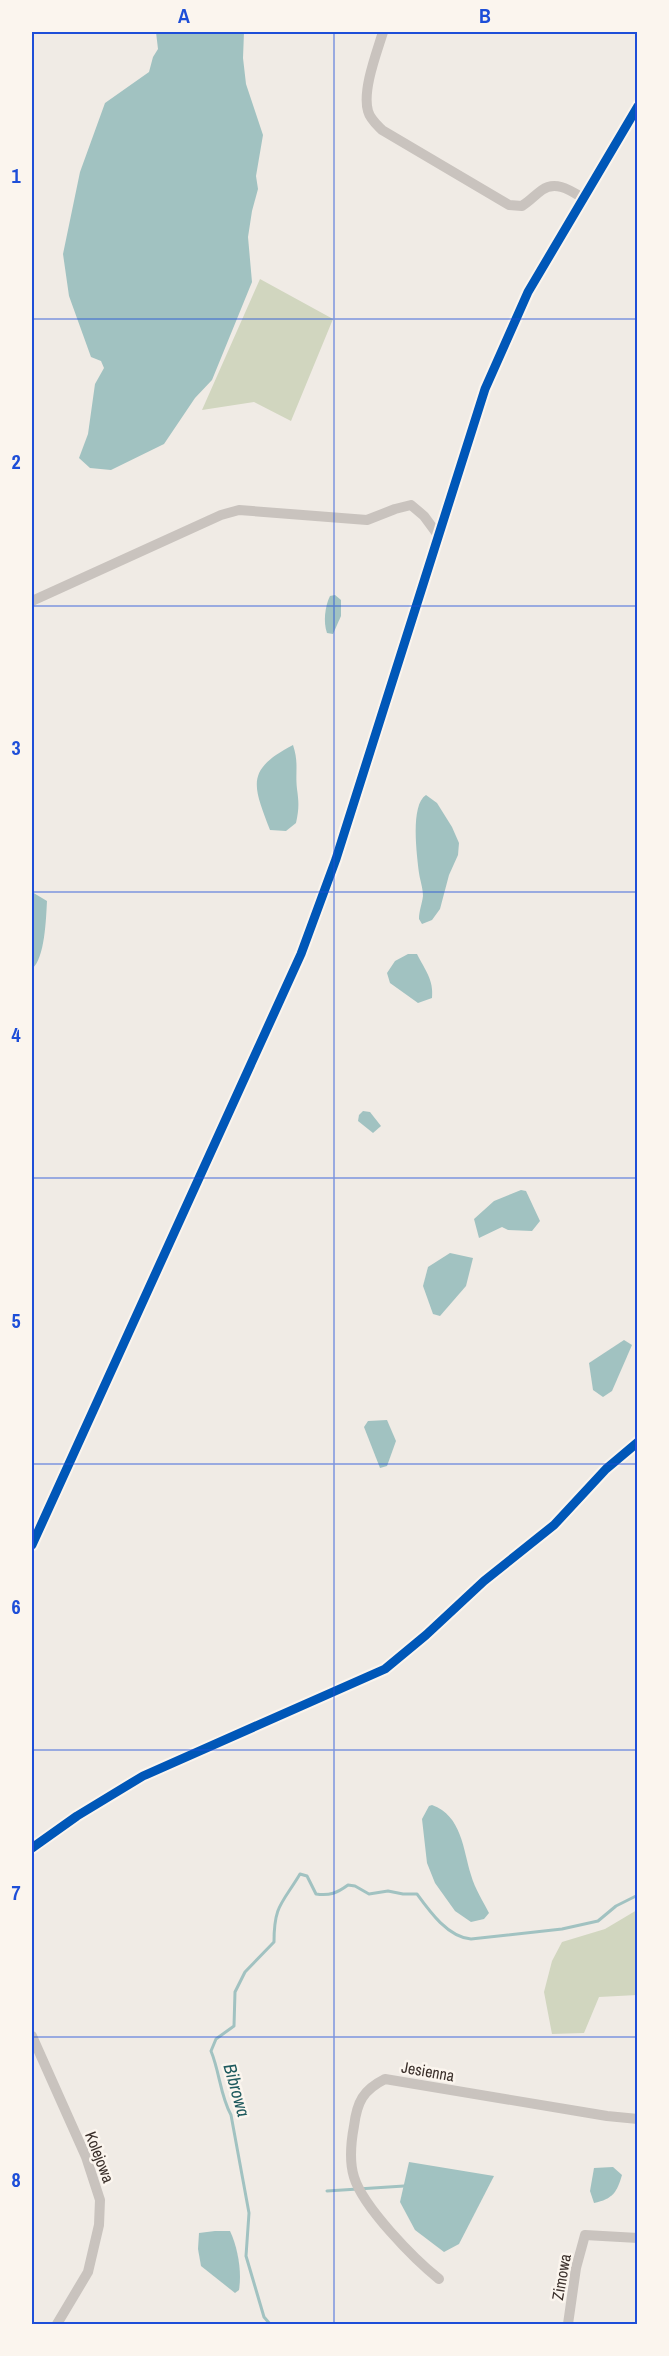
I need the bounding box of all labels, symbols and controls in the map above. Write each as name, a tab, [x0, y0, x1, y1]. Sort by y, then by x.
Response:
text: A	[178, 2, 190, 29]
text: B	[479, 2, 491, 29]
text: 1	[11, 162, 21, 189]
text: 2	[11, 448, 21, 475]
text: 3	[11, 734, 21, 761]
text: 4	[11, 1021, 21, 1048]
text: 5	[11, 1307, 21, 1334]
text: 6	[11, 1593, 21, 1620]
text: 7	[11, 1879, 21, 1906]
street label: Jesienna	[400, 2056, 457, 2087]
water label: Bibrowa	[218, 2061, 256, 2119]
street label: Kolejowa	[80, 2128, 120, 2186]
text: 8	[11, 2166, 21, 2193]
street label: Zimowa	[546, 2251, 576, 2302]

